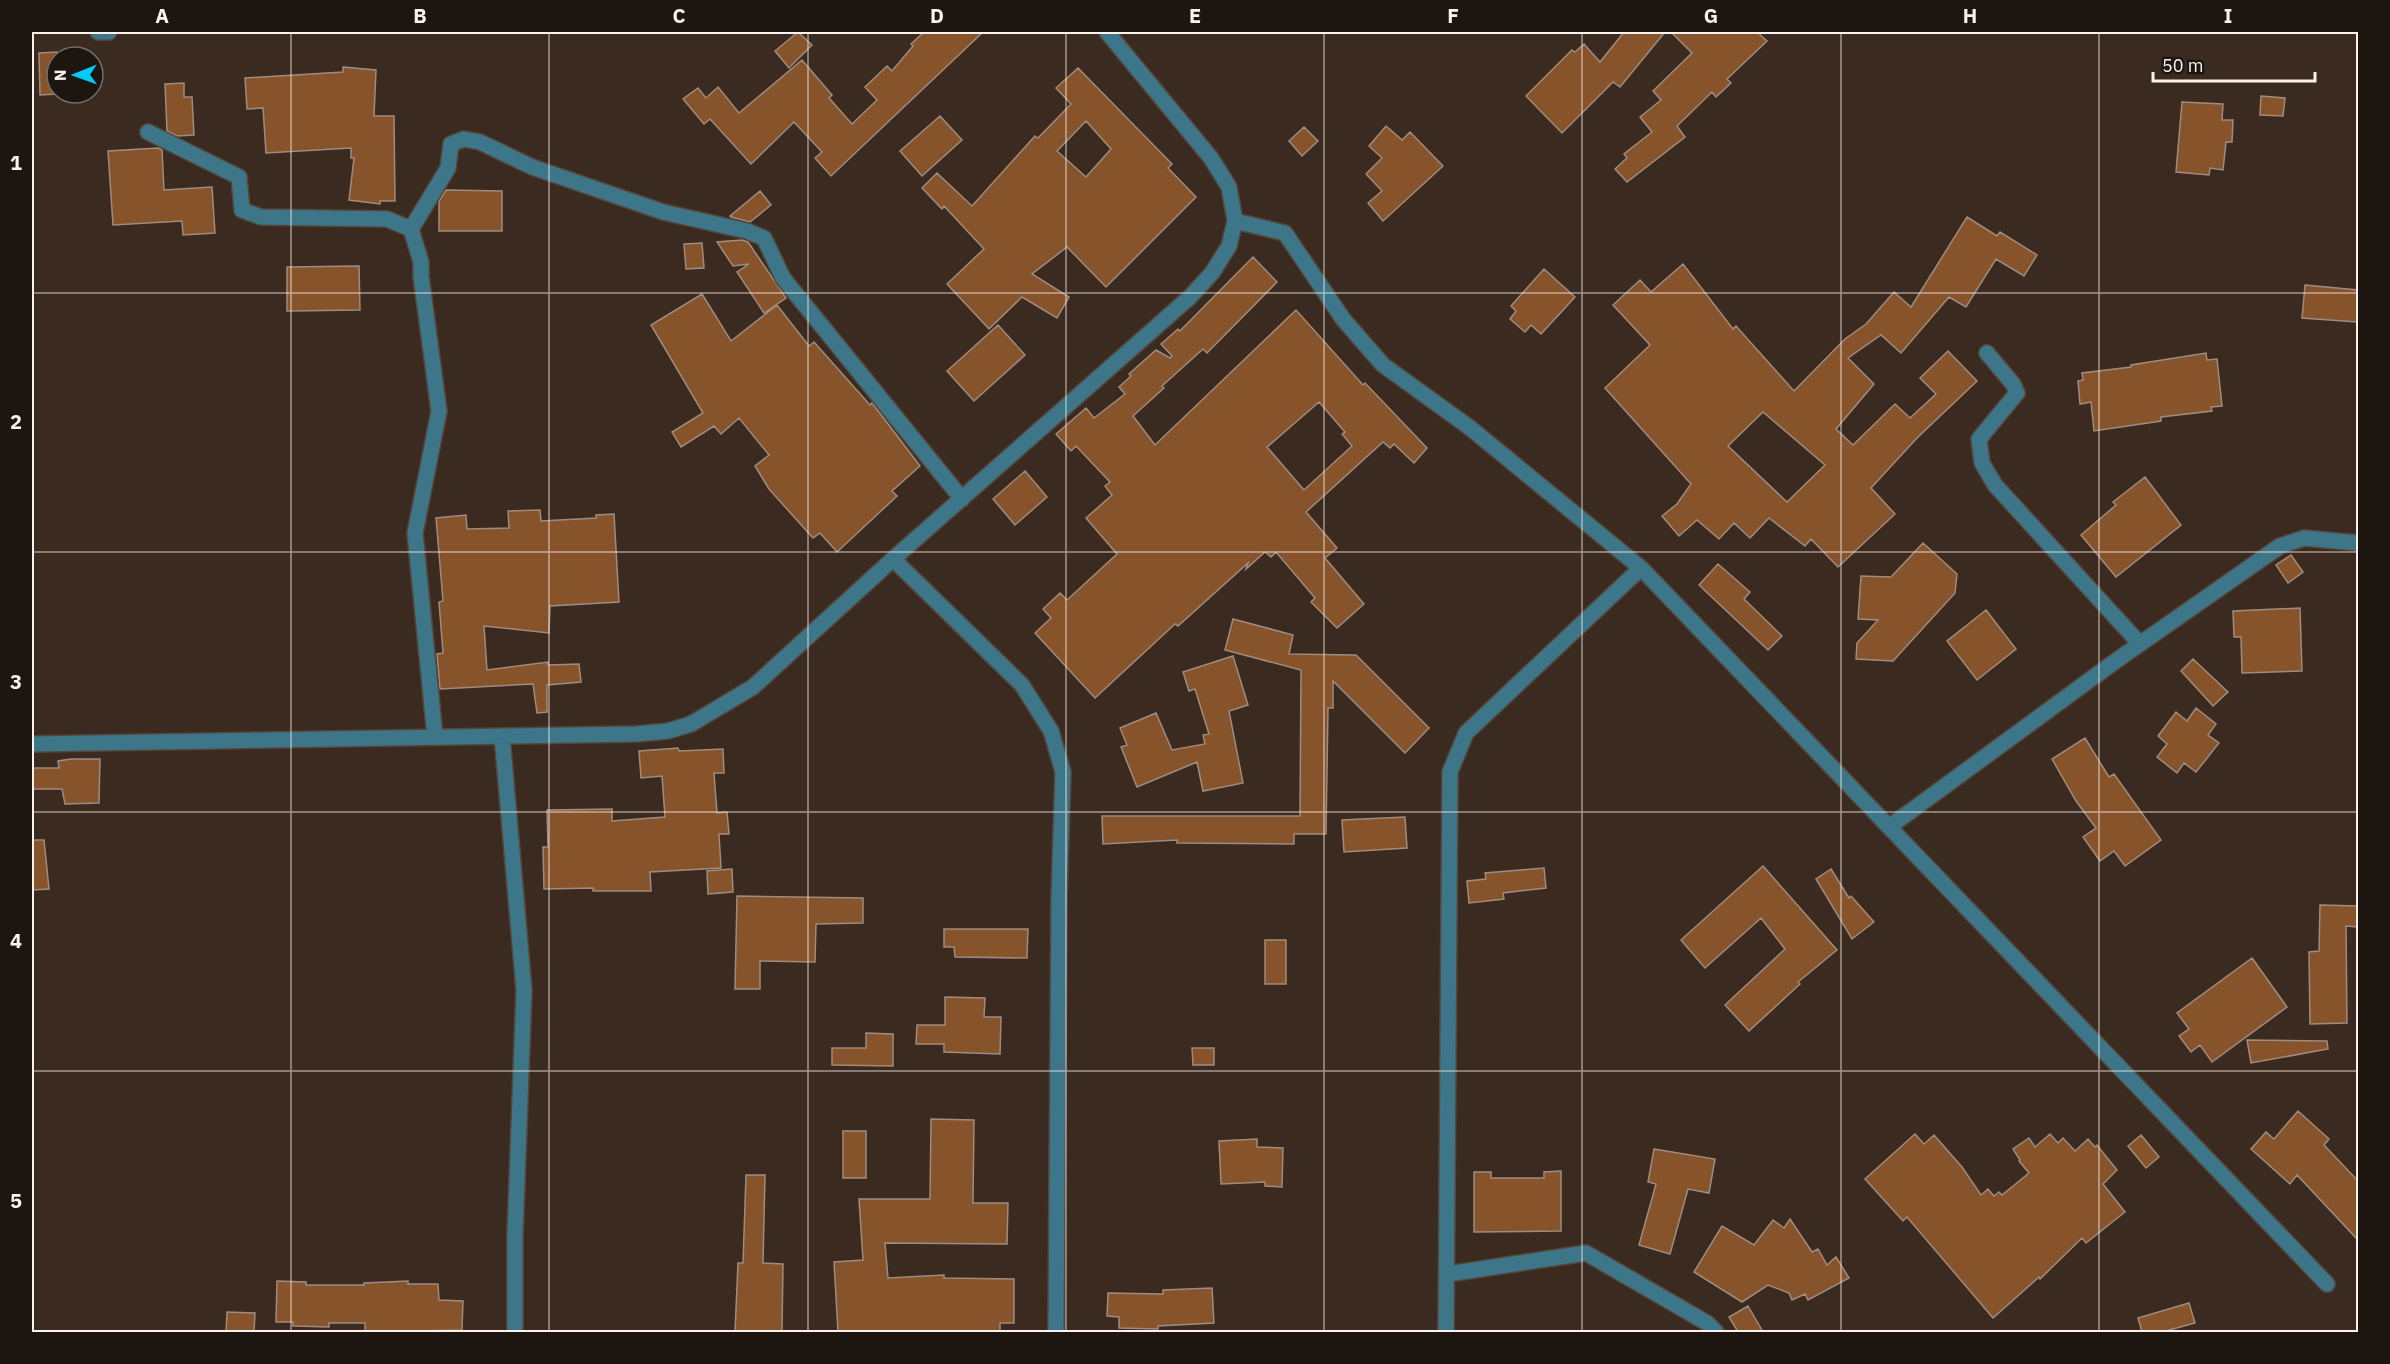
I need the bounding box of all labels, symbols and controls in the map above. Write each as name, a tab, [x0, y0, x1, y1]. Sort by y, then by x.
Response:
text: A	[155, 2, 169, 29]
text: B	[413, 2, 427, 29]
text: C	[672, 2, 686, 29]
text: D	[930, 2, 944, 29]
text: E	[1189, 2, 1201, 29]
text: F	[1447, 2, 1459, 29]
text: G	[1704, 2, 1718, 29]
text: H	[1963, 2, 1977, 29]
text: I	[2224, 2, 2232, 29]
north arrow	[45, 45, 105, 105]
scale bar	[2153, 45, 2315, 83]
text: 50 m	[2162, 54, 2204, 77]
text: N	[50, 69, 70, 81]
text: 1	[10, 149, 22, 176]
text: 2	[10, 408, 22, 435]
text: 3	[10, 668, 22, 695]
text: 4	[10, 927, 22, 954]
text: 5	[10, 1187, 22, 1214]

